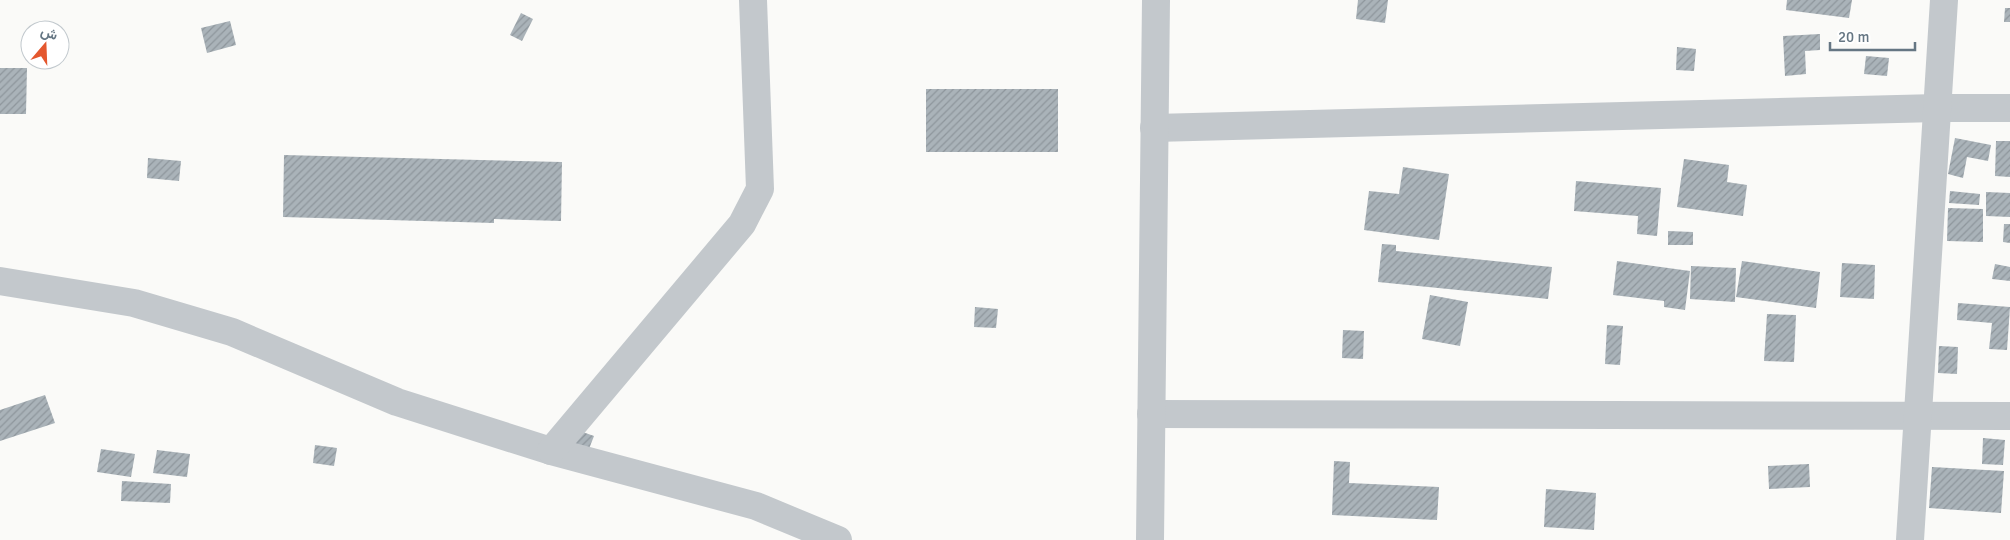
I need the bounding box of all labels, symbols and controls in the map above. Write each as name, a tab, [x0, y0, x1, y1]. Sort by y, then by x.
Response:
north arrow	[20, 20, 70, 70]
scale bar	[1830, 20, 1915, 52]
text: ش	[38, 22, 60, 44]
text: 20 m	[1838, 28, 1869, 46]

